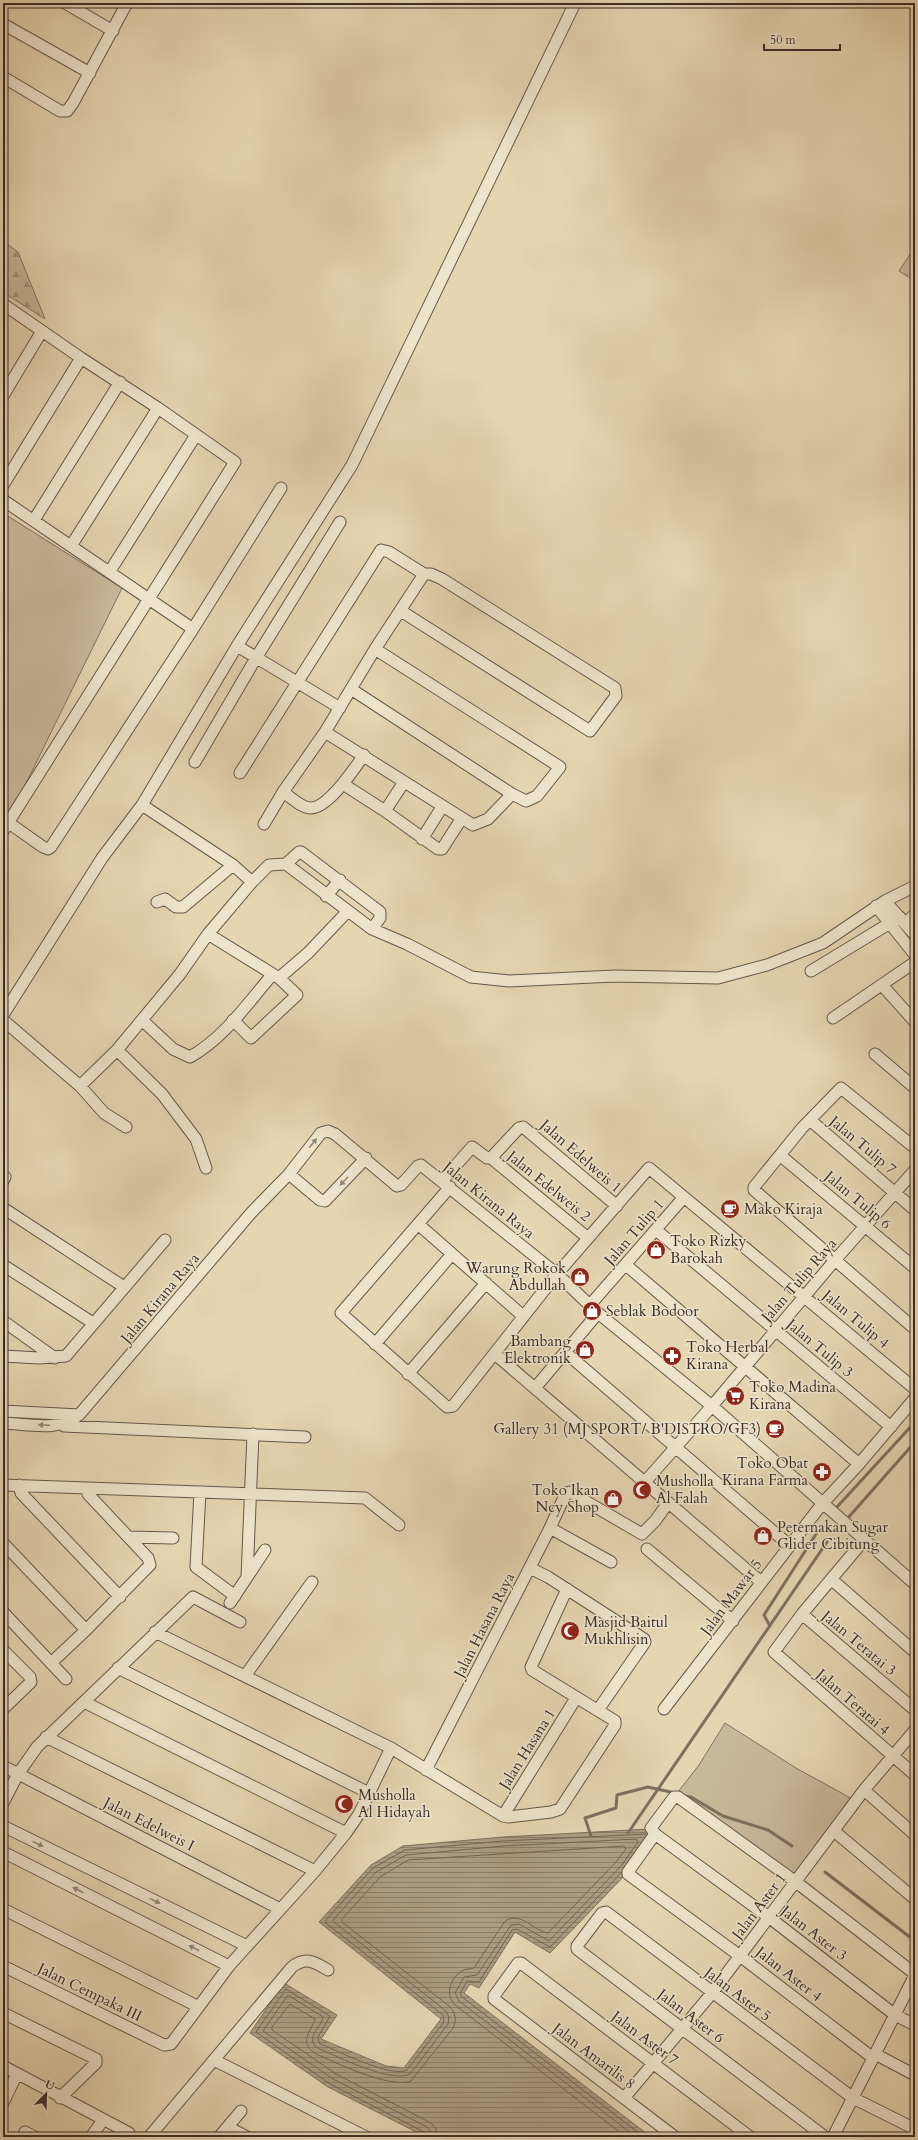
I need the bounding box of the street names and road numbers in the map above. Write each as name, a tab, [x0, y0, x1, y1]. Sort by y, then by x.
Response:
street label: Jalan Tulip 7	[824, 1110, 901, 1179]
street label: Jalan Edelweis 1	[534, 1114, 626, 1197]
street label: Jalan Edelweis 2	[501, 1145, 595, 1226]
street label: Jalan Kirana Raya	[438, 1156, 539, 1243]
street label: Jalan Tulip 6	[819, 1165, 896, 1234]
street label: Jalan Tulip 1	[598, 1195, 668, 1271]
street label: Jalan Tulip Raya	[756, 1233, 841, 1328]
street label: Jalan Kirana Raya	[115, 1248, 204, 1349]
street label: Jalan Tulip 4	[817, 1284, 894, 1353]
street label: Jalan Tulip 3	[781, 1313, 858, 1382]
street label: Jalan Mawar 5	[695, 1555, 766, 1641]
street label: Jalan Hasana Raya	[448, 1569, 519, 1683]
street label: Jalan Teratai 3	[816, 1605, 900, 1680]
street label: Jalan Teratai 4	[810, 1663, 894, 1740]
street label: Jalan Hasana 1	[493, 1705, 560, 1795]
street label: Jalan Edelweis I	[98, 1792, 198, 1855]
street label: Jalan Aster 1	[726, 1868, 791, 1945]
street label: Jalan Aster 3	[775, 1900, 851, 1965]
street label: Jalan Aster 4	[750, 1941, 826, 2006]
street label: Jalan Cempaka III	[33, 1957, 146, 2026]
street label: Jalan Aster 5	[699, 1961, 776, 2026]
street label: Jalan Aster 6	[652, 1983, 729, 2048]
street label: Jalan Aster 7	[606, 2005, 683, 2070]
street label: Jalan Amarilis 8	[547, 2017, 639, 2094]

